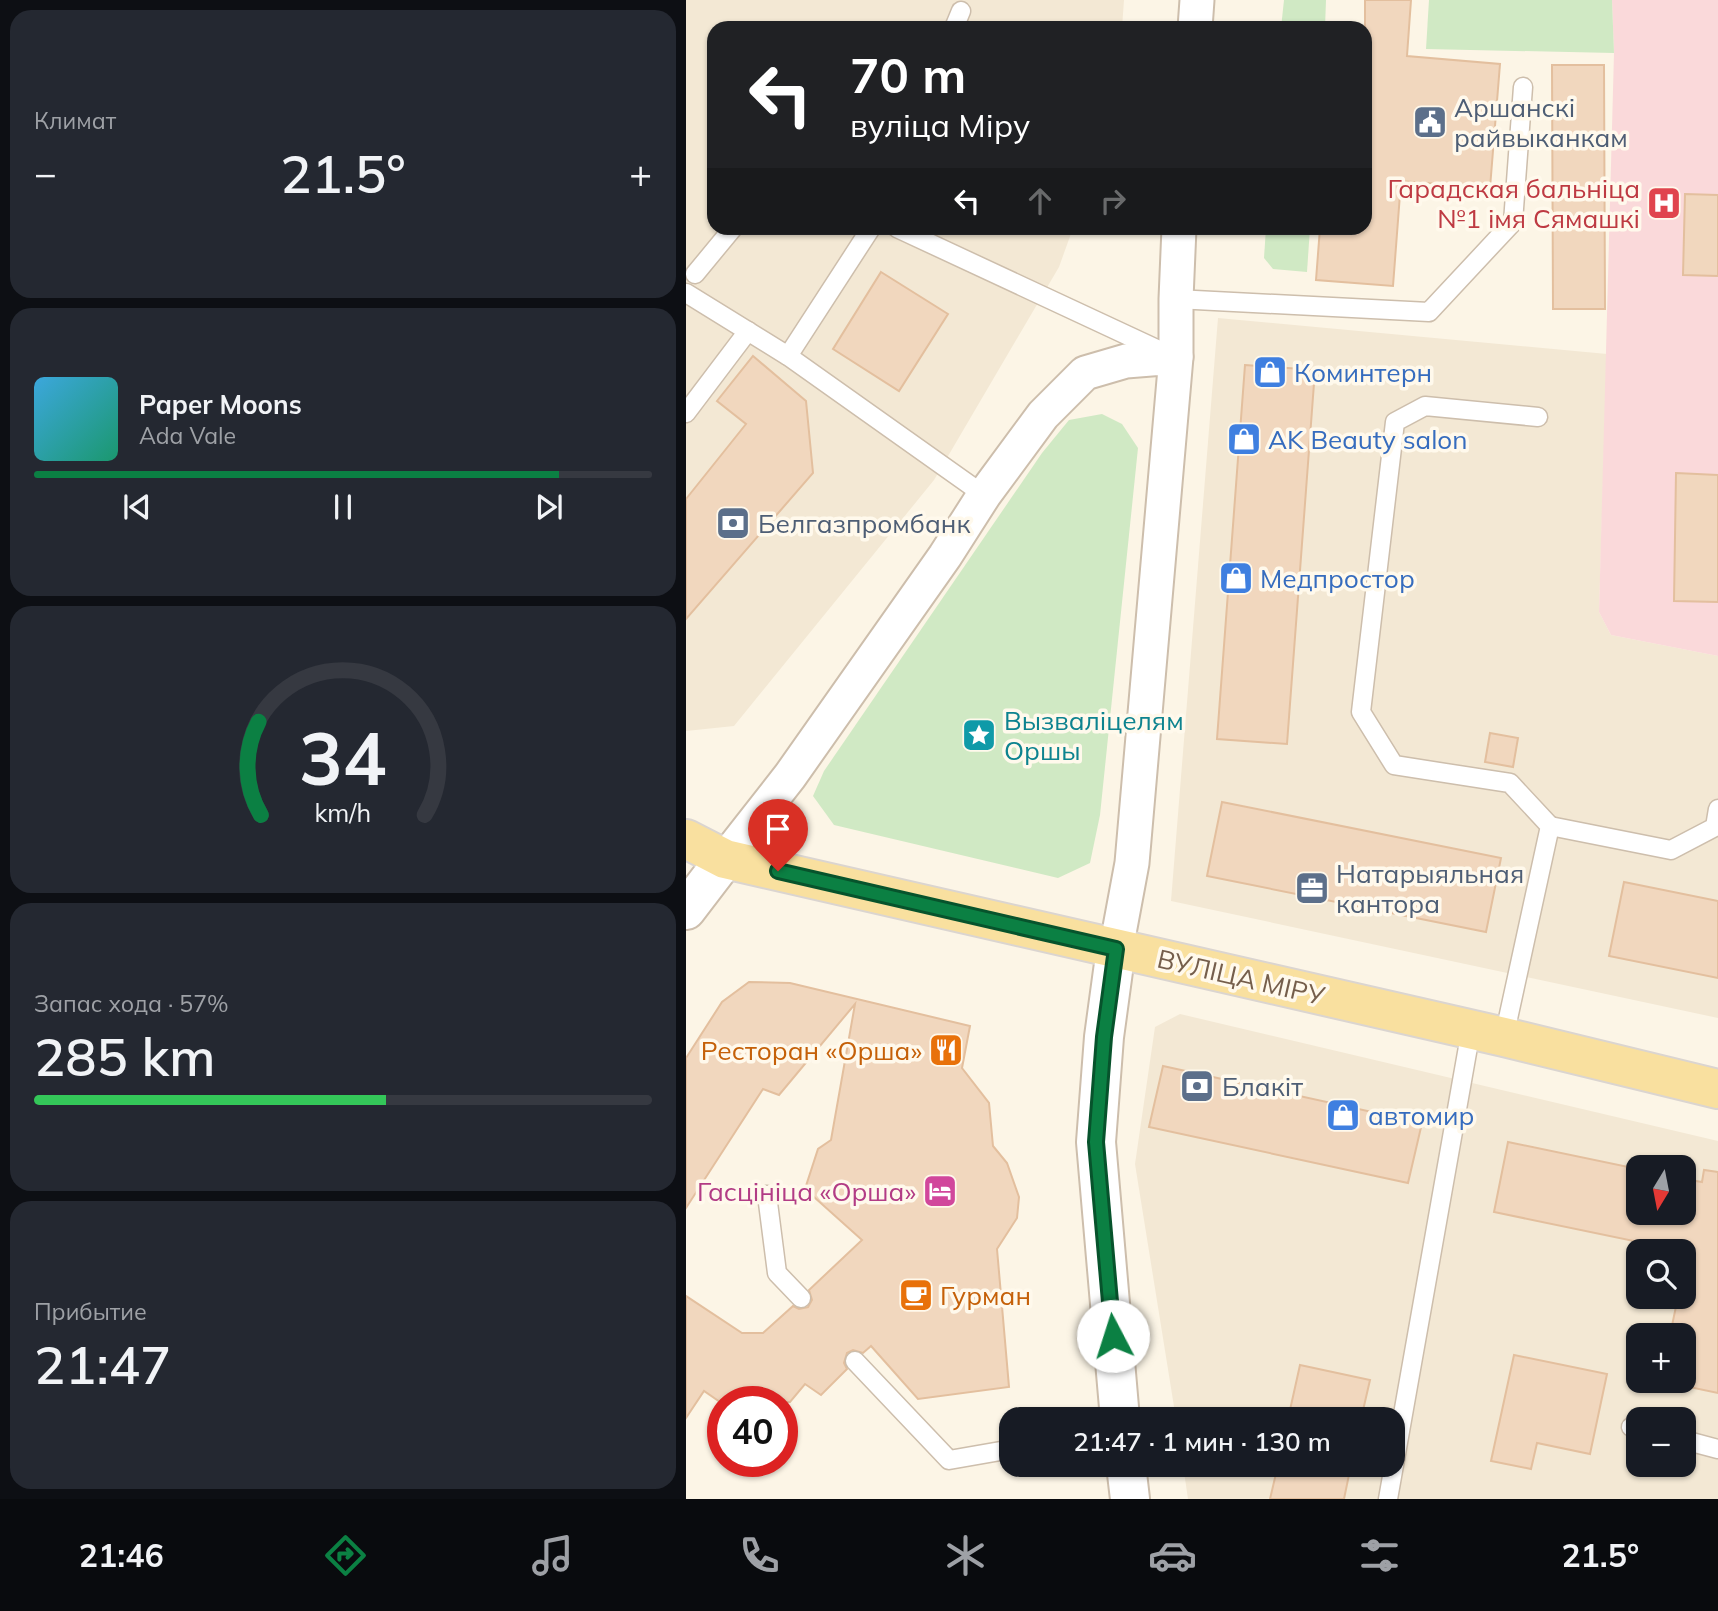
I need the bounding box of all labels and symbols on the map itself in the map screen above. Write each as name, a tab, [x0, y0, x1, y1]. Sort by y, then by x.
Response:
place label: Аршанскі райвыканкам	[1454, 91, 1628, 154]
public building icon: Аршанскі райвыканкам	[1411, 103, 1449, 141]
place label: Гарадская бальніца №1 імя Сямашкі	[1387, 172, 1640, 235]
hospital icon: Гарадская бальніца №1 імя Сямашкі	[1645, 184, 1683, 222]
shop icon: Коминтерн	[1251, 353, 1289, 391]
place label: Коминтерн	[1294, 356, 1432, 389]
shop icon: AK Beauty salon	[1225, 420, 1263, 458]
place label: AK Beauty salon	[1268, 423, 1467, 456]
bank icon: Белгазпромбанк	[714, 504, 752, 542]
place label: Белгазпромбанк	[758, 507, 970, 540]
shop icon: Медпростор	[1217, 559, 1255, 597]
place label: Медпростор	[1260, 562, 1415, 595]
place label: Вызваліцелям Оршы	[1004, 704, 1184, 767]
place icon: Вызваліцелям Оршы	[960, 716, 998, 754]
pin	[748, 799, 808, 871]
place label: Натарыяльная кантора	[1336, 857, 1524, 920]
office icon: Натарыяльная кантора	[1293, 869, 1331, 907]
street label: ВУЛІЦА МІРУ	[1154, 942, 1329, 1012]
restaurant icon: Ресторан «Орша»	[927, 1031, 965, 1069]
place label: Ресторан «Орша»	[701, 1034, 922, 1067]
bank icon: Блакіт	[1178, 1067, 1216, 1105]
place label: Блакіт	[1222, 1070, 1303, 1103]
shop icon: автомир	[1324, 1096, 1362, 1134]
place label: автомир	[1368, 1099, 1474, 1132]
north arrow	[1626, 1155, 1696, 1225]
hotel icon: Гасцініца «Орша»	[921, 1172, 959, 1210]
place label: Гасцініца «Орша»	[697, 1175, 916, 1208]
cafe icon: Гурман	[897, 1276, 935, 1314]
place label: Гурман	[940, 1279, 1031, 1312]
position arrow	[1076, 1299, 1150, 1373]
speed limit sign: 40	[707, 1386, 798, 1477]

